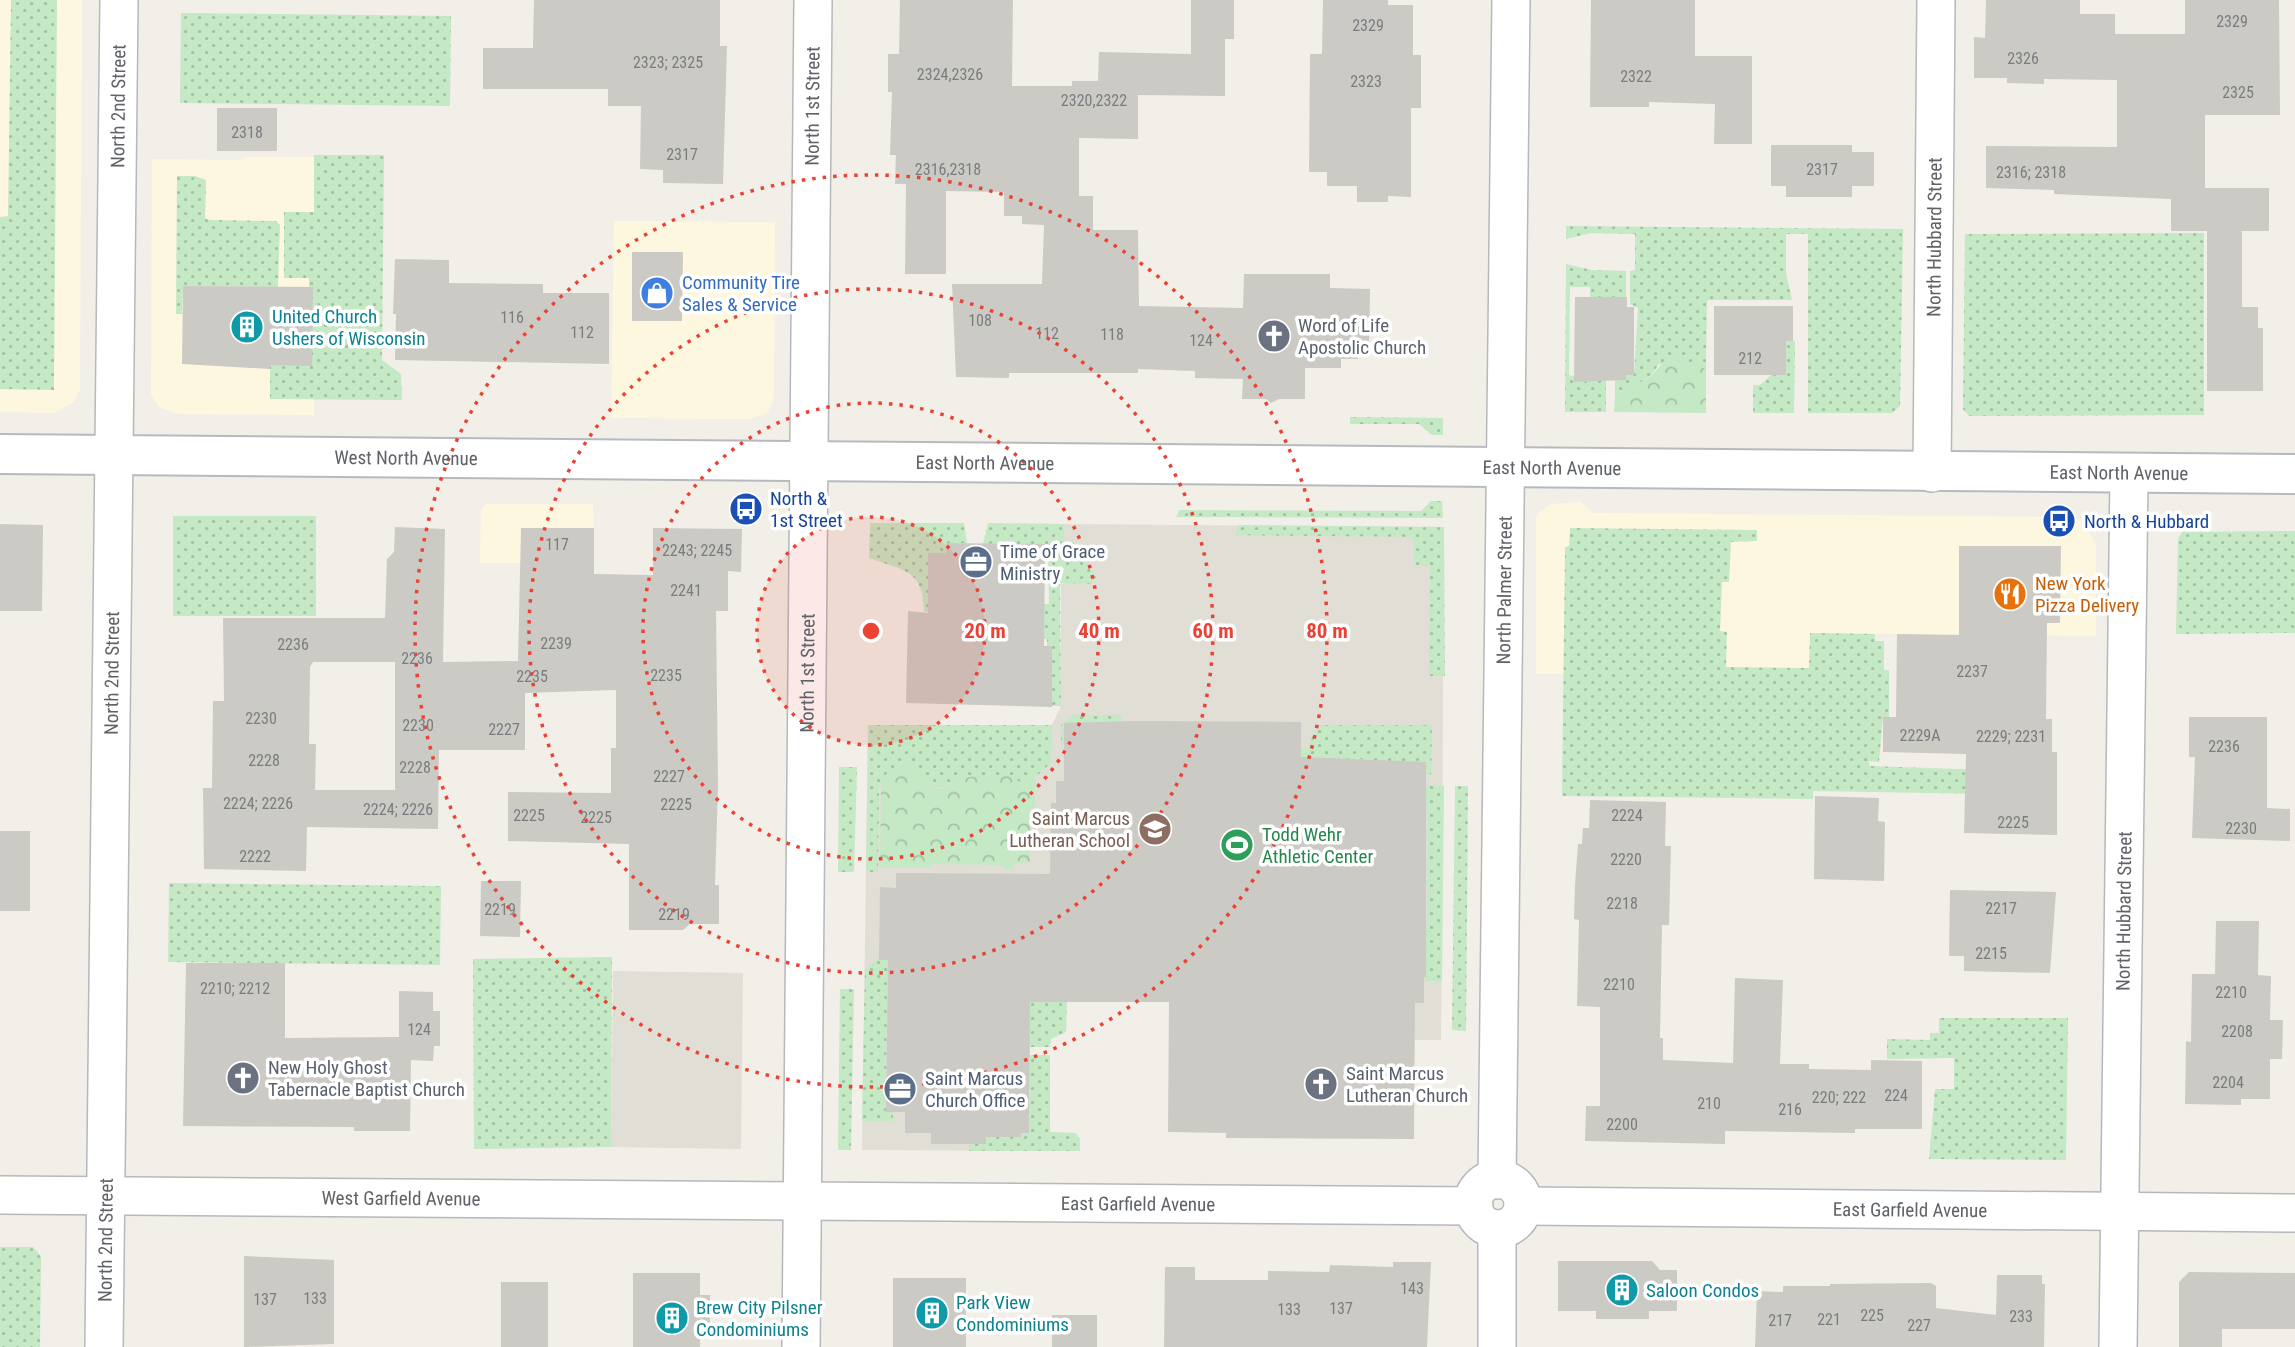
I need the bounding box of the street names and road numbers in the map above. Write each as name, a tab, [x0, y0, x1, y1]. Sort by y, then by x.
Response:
street label: North 2nd Street	[106, 44, 131, 168]
street label: North 1st Street	[801, 46, 825, 166]
street label: North Hubbard Street	[1922, 157, 1947, 317]
street label: West North Avenue	[334, 446, 478, 470]
street label: East North Avenue	[915, 451, 1055, 475]
street label: East North Avenue	[1482, 456, 1621, 480]
street label: East North Avenue	[2049, 461, 2188, 485]
street label: North Palmer Street	[1492, 516, 1517, 664]
street label: North 2nd Street	[100, 611, 124, 735]
street label: North 1st Street	[795, 613, 820, 733]
street label: North Hubbard Street	[2111, 831, 2137, 991]
street label: North 2nd Street	[94, 1178, 118, 1302]
street label: West Garfield Avenue	[321, 1186, 481, 1211]
street label: East Garfield Avenue	[1061, 1192, 1215, 1216]
street label: East Garfield Avenue	[1833, 1198, 1987, 1222]

